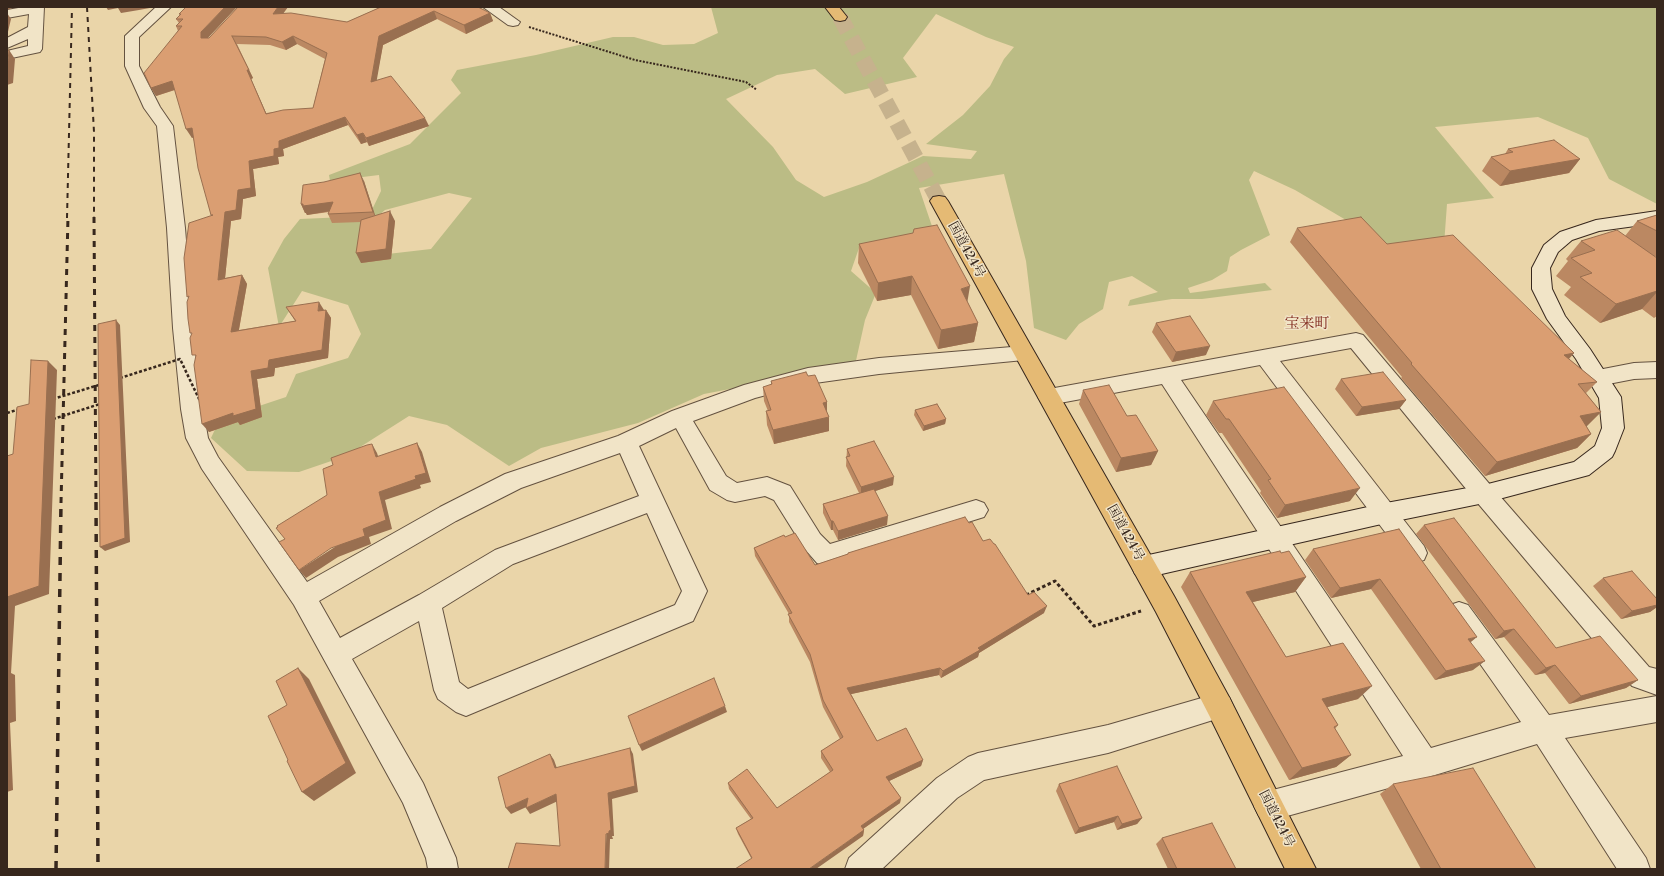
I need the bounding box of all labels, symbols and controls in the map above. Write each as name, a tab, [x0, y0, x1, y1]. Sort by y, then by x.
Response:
street label: 国道424号	[944, 219, 988, 281]
district label: 宝来町	[1285, 315, 1329, 333]
street label: 国道424号	[1103, 502, 1147, 564]
street label: 国道424号	[1255, 788, 1297, 850]

